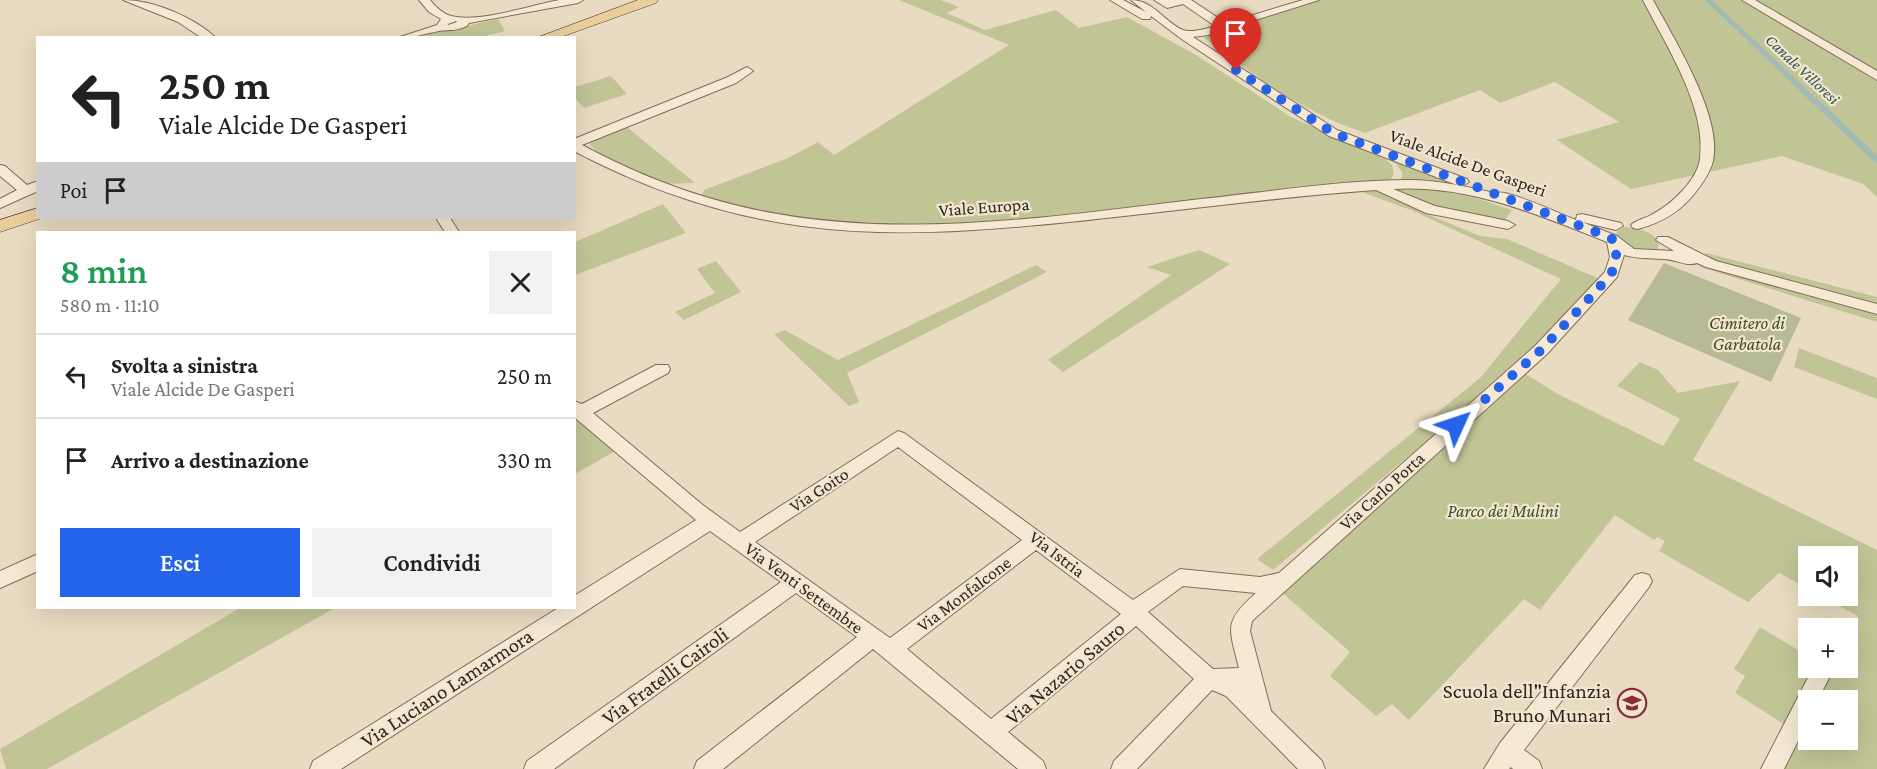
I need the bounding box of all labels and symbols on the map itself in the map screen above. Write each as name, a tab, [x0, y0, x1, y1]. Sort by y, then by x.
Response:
pin	[1210, 8, 1261, 70]
water label: Canale Villoresi	[1762, 31, 1843, 108]
street label: Viale Alcide De Gasperi	[1387, 125, 1549, 201]
street label: Viale Europa	[938, 194, 1030, 220]
park label: Cimitero di Garbatola	[1709, 313, 1785, 354]
position arrow	[1424, 393, 1488, 457]
street label: Via Carlo Porta	[1336, 448, 1428, 534]
street label: Via Goito	[786, 464, 852, 516]
park label: Parco dei Mulini	[1447, 501, 1559, 521]
street label: Via Istria	[1025, 527, 1089, 581]
street label: Via Venti Settembre	[741, 538, 867, 638]
street label: Via Monfalcone	[913, 552, 1015, 636]
street label: Via Nazario Sauro	[1000, 616, 1130, 730]
street label: Via Fratelli Cairoli	[597, 622, 733, 730]
street label: Via Luciano Lamarmora	[357, 623, 538, 753]
place label: Scuola dell"Infanzia Bruno Munari	[1443, 679, 1612, 727]
school or university icon: Scuola dell"Infanzia Bruno Munari	[1616, 687, 1648, 719]

